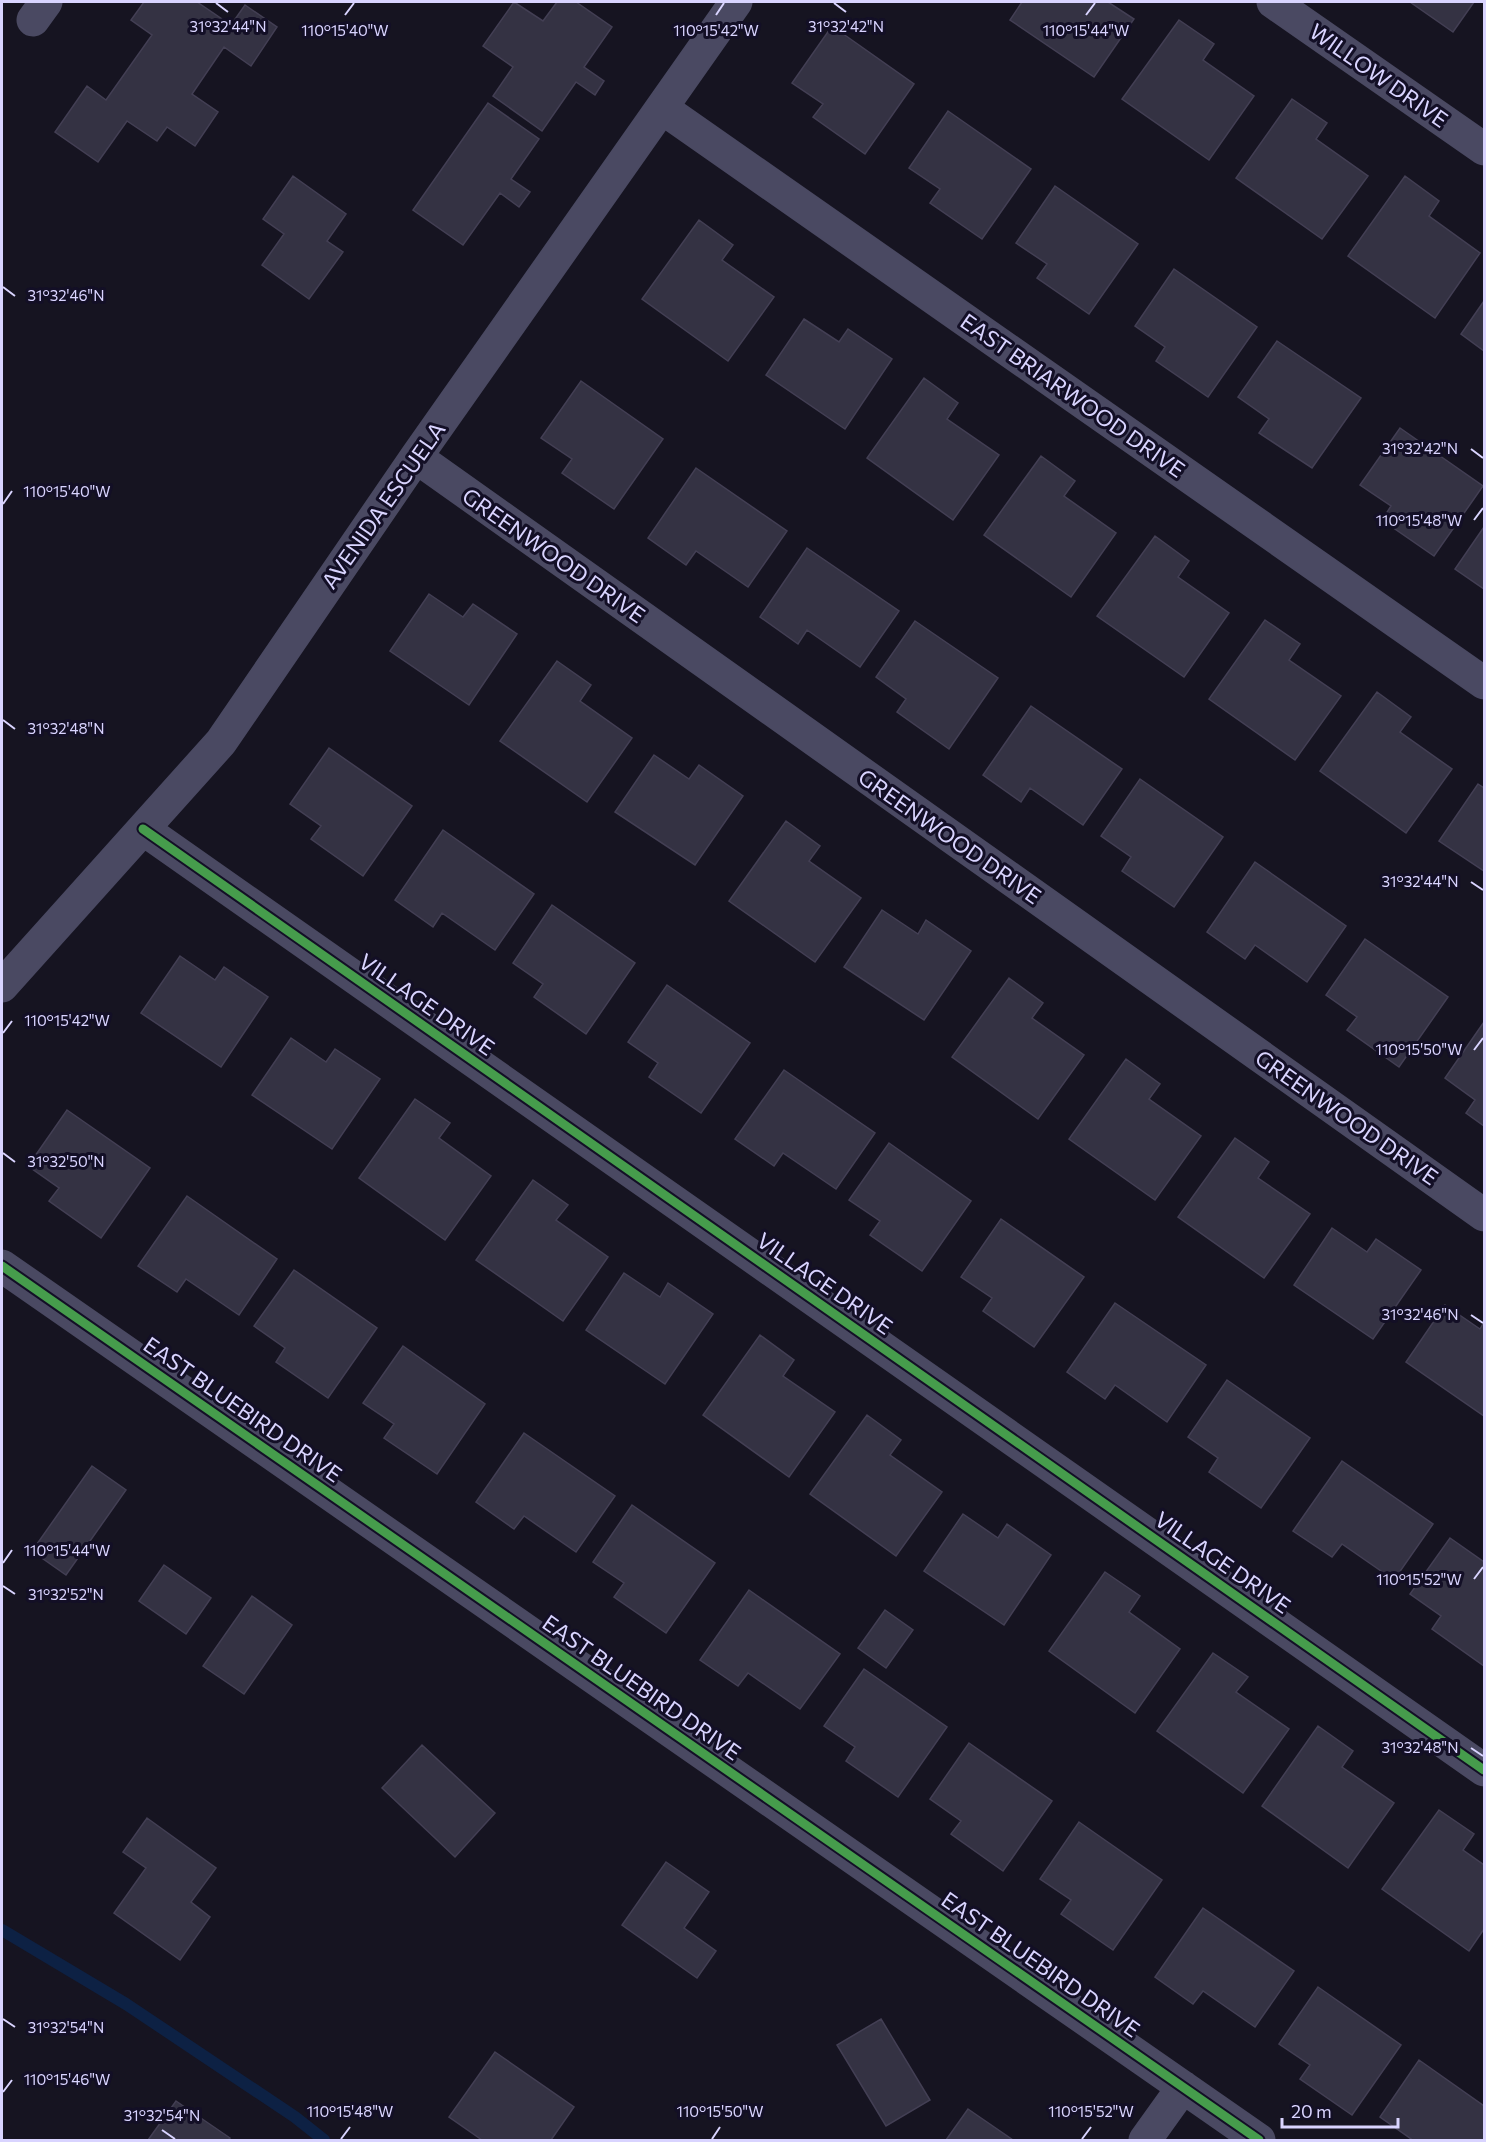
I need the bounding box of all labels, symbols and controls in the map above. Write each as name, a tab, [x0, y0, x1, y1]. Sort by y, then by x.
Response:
text: 31°32'44"N	[190, 17, 266, 35]
text: 31°32'42"N	[808, 17, 884, 35]
street label: WILLOW DRIVE	[1305, 17, 1453, 133]
text: 110°15'40"W	[301, 21, 389, 39]
text: 110°15'42"W	[673, 21, 759, 39]
text: 110°15'44"W	[1043, 21, 1129, 39]
text: 31°32'46"N	[28, 286, 105, 304]
street label: EAST BRIARWOOD DRIVE	[956, 307, 1190, 483]
street label: AVENIDA ESCUELA	[315, 416, 451, 594]
text: 31°32'42"N	[1382, 439, 1458, 457]
text: 110°15'40"W	[23, 482, 111, 500]
street label: GREENWOOD DRIVE	[457, 482, 651, 628]
text: 110°15'48"W	[1376, 511, 1462, 529]
text: 31°32'48"N	[28, 719, 105, 737]
street label: GREENWOOD DRIVE	[853, 763, 1047, 909]
text: 31°32'44"N	[1382, 872, 1458, 890]
street label: VILLAGE DRIVE	[354, 947, 500, 1061]
text: 110°15'42"W	[24, 1011, 110, 1029]
text: 110°15'50"W	[1376, 1040, 1462, 1058]
street label: GREENWOOD DRIVE	[1250, 1044, 1444, 1190]
text: 31°32'50"N	[27, 1152, 105, 1170]
street label: VILLAGE DRIVE	[752, 1226, 898, 1340]
text: 31°32'46"N	[1382, 1305, 1459, 1323]
street label: EAST BLUEBIRD DRIVE	[139, 1330, 347, 1488]
street label: VILLAGE DRIVE	[1150, 1505, 1296, 1619]
text: 110°15'44"W	[24, 1541, 110, 1559]
text: 110°15'52"W	[1376, 1570, 1462, 1588]
text: 31°32'52"N	[28, 1585, 104, 1603]
street label: EAST BLUEBIRD DRIVE	[538, 1608, 746, 1766]
text: 31°32'48"N	[1382, 1738, 1459, 1756]
street label: EAST BLUEBIRD DRIVE	[937, 1885, 1145, 2043]
text: 31°32'54"N	[28, 2018, 104, 2036]
text: 110°15'46"W	[24, 2070, 110, 2088]
scale bar	[1282, 2091, 1398, 2129]
text: 20 m	[1291, 2100, 1332, 2122]
text: 110°15'48"W	[307, 2102, 393, 2120]
text: 110°15'50"W	[677, 2102, 763, 2120]
text: 110°15'52"W	[1048, 2102, 1134, 2120]
text: 31°32'54"N	[124, 2106, 200, 2124]

